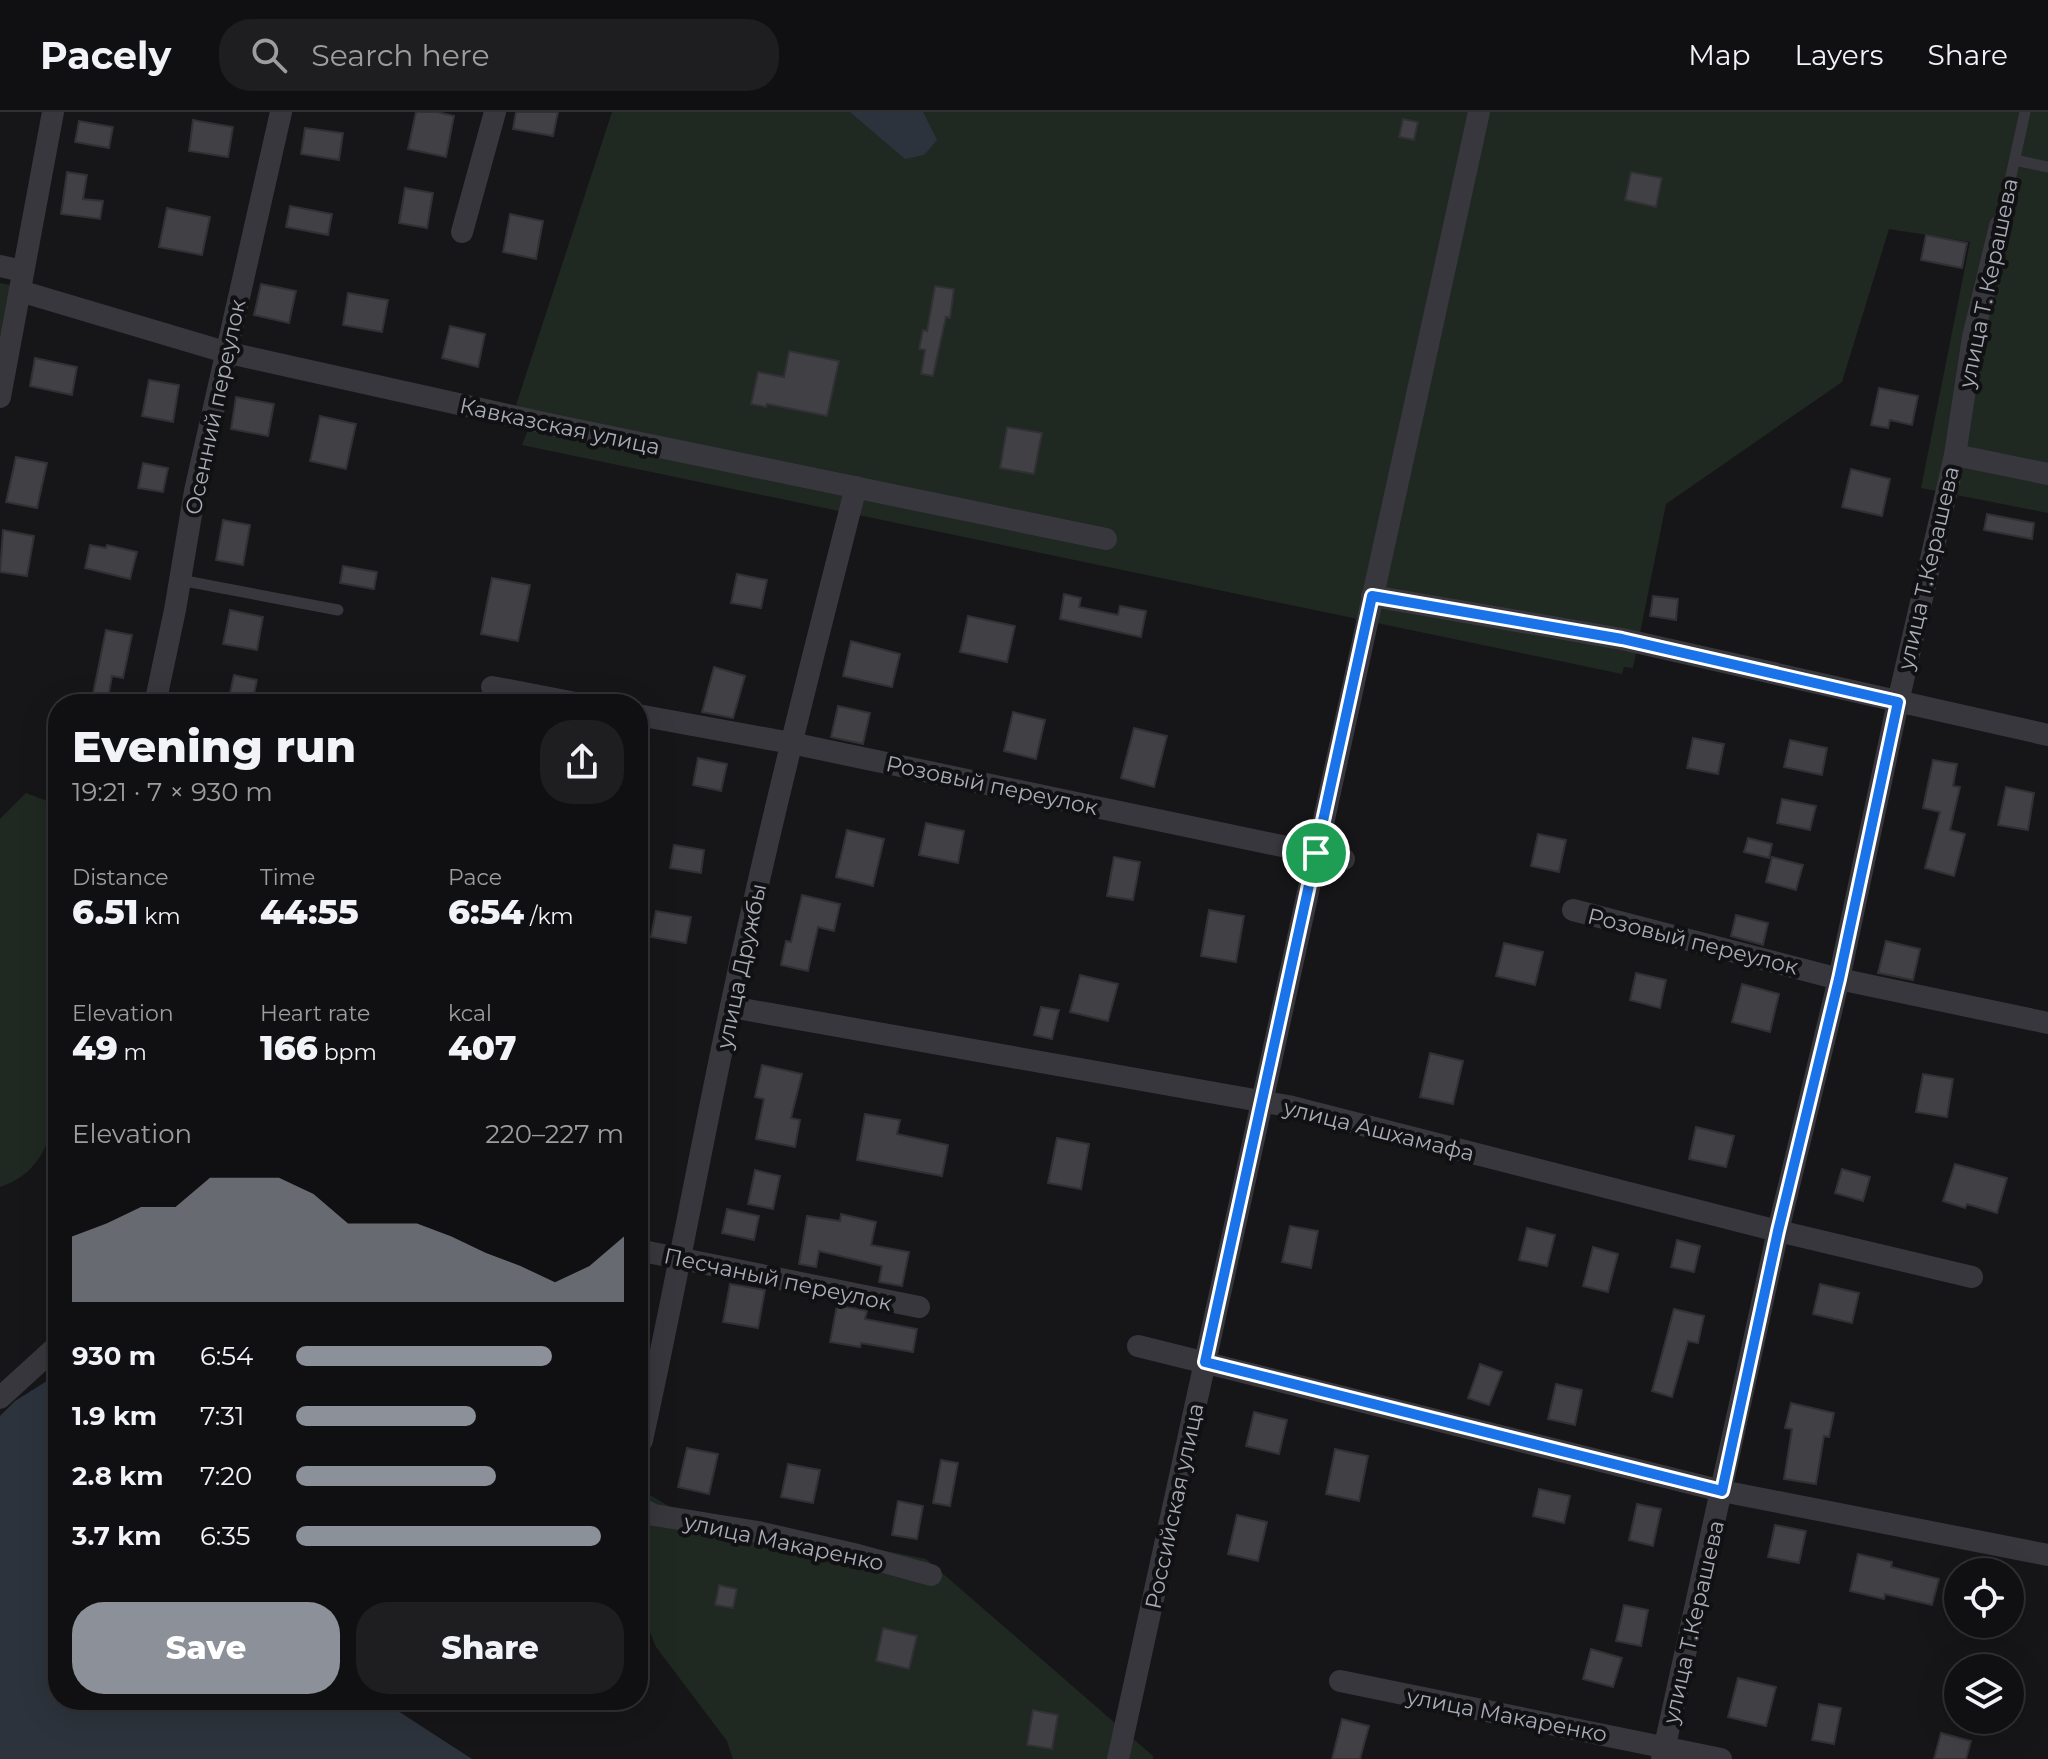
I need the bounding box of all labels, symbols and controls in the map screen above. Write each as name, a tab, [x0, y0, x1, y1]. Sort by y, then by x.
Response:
search box	[219, 19, 779, 91]
text: Pacely	[40, 32, 171, 79]
icon: search	[247, 33, 291, 77]
text: Search here	[311, 37, 490, 74]
text: Map	[1688, 38, 1751, 72]
text: Layers	[1795, 38, 1884, 72]
text: Share	[1928, 38, 2008, 72]
street label: улица Т. Керашева	[1953, 176, 2024, 391]
street label: Осенний переулок	[179, 297, 252, 517]
street label: Кавказcкая улица	[457, 392, 662, 461]
street label: улица Т.Керашева	[1892, 464, 1965, 673]
text: Evening run	[72, 719, 356, 773]
button: share	[540, 720, 624, 804]
street label: Розовый переулок	[883, 750, 1101, 821]
text: 19:21 · 7 × 930 m	[72, 776, 273, 808]
pin	[1282, 819, 1350, 887]
icon: arrive	[1294, 831, 1338, 875]
text: Distance	[72, 864, 169, 891]
text: Time	[260, 864, 315, 891]
text: Pace	[448, 864, 502, 891]
street label: улица Дружбы	[711, 881, 772, 1052]
text: 6.51	[72, 891, 138, 933]
text: 44:55	[260, 891, 359, 933]
text: 6:54	[448, 891, 524, 933]
street label: Розовый переулок	[1585, 902, 1801, 981]
text: km	[138, 903, 181, 930]
text: /km	[524, 903, 574, 930]
text: Elevation	[72, 1000, 174, 1027]
text: Heart rate	[260, 1000, 370, 1027]
text: kcal	[448, 1000, 492, 1027]
text: 49	[72, 1027, 118, 1069]
text: 166	[260, 1027, 318, 1069]
text: 407	[448, 1027, 517, 1069]
text: m	[118, 1039, 147, 1066]
text: bpm	[318, 1039, 377, 1066]
street label: улица Ашхамафа	[1280, 1093, 1477, 1167]
text: Elevation	[72, 1118, 192, 1150]
text: 220–227 m	[485, 1118, 624, 1150]
street label: Песчаный переулок	[661, 1242, 895, 1317]
text: 930 m	[72, 1340, 156, 1372]
text: 6:54	[200, 1340, 253, 1372]
text: 1.9 km	[72, 1400, 157, 1432]
text: 7:31	[200, 1400, 244, 1432]
street label: Российская улица	[1139, 1401, 1209, 1611]
text: 2.8 km	[72, 1460, 163, 1492]
text: 7:20	[200, 1460, 252, 1492]
street label: улица Макаренко	[680, 1508, 886, 1577]
street label: улица Т.Керашева	[1657, 1518, 1730, 1727]
text: 3.7 km	[72, 1520, 161, 1552]
text: 6:35	[200, 1520, 250, 1552]
map controls	[1944, 1558, 2024, 1734]
button: locate	[1944, 1558, 2024, 1638]
button: Save	[72, 1602, 340, 1694]
button: Share	[356, 1602, 624, 1694]
button: layers	[1944, 1654, 2024, 1734]
street label: улица Макаренко	[1403, 1683, 1610, 1748]

